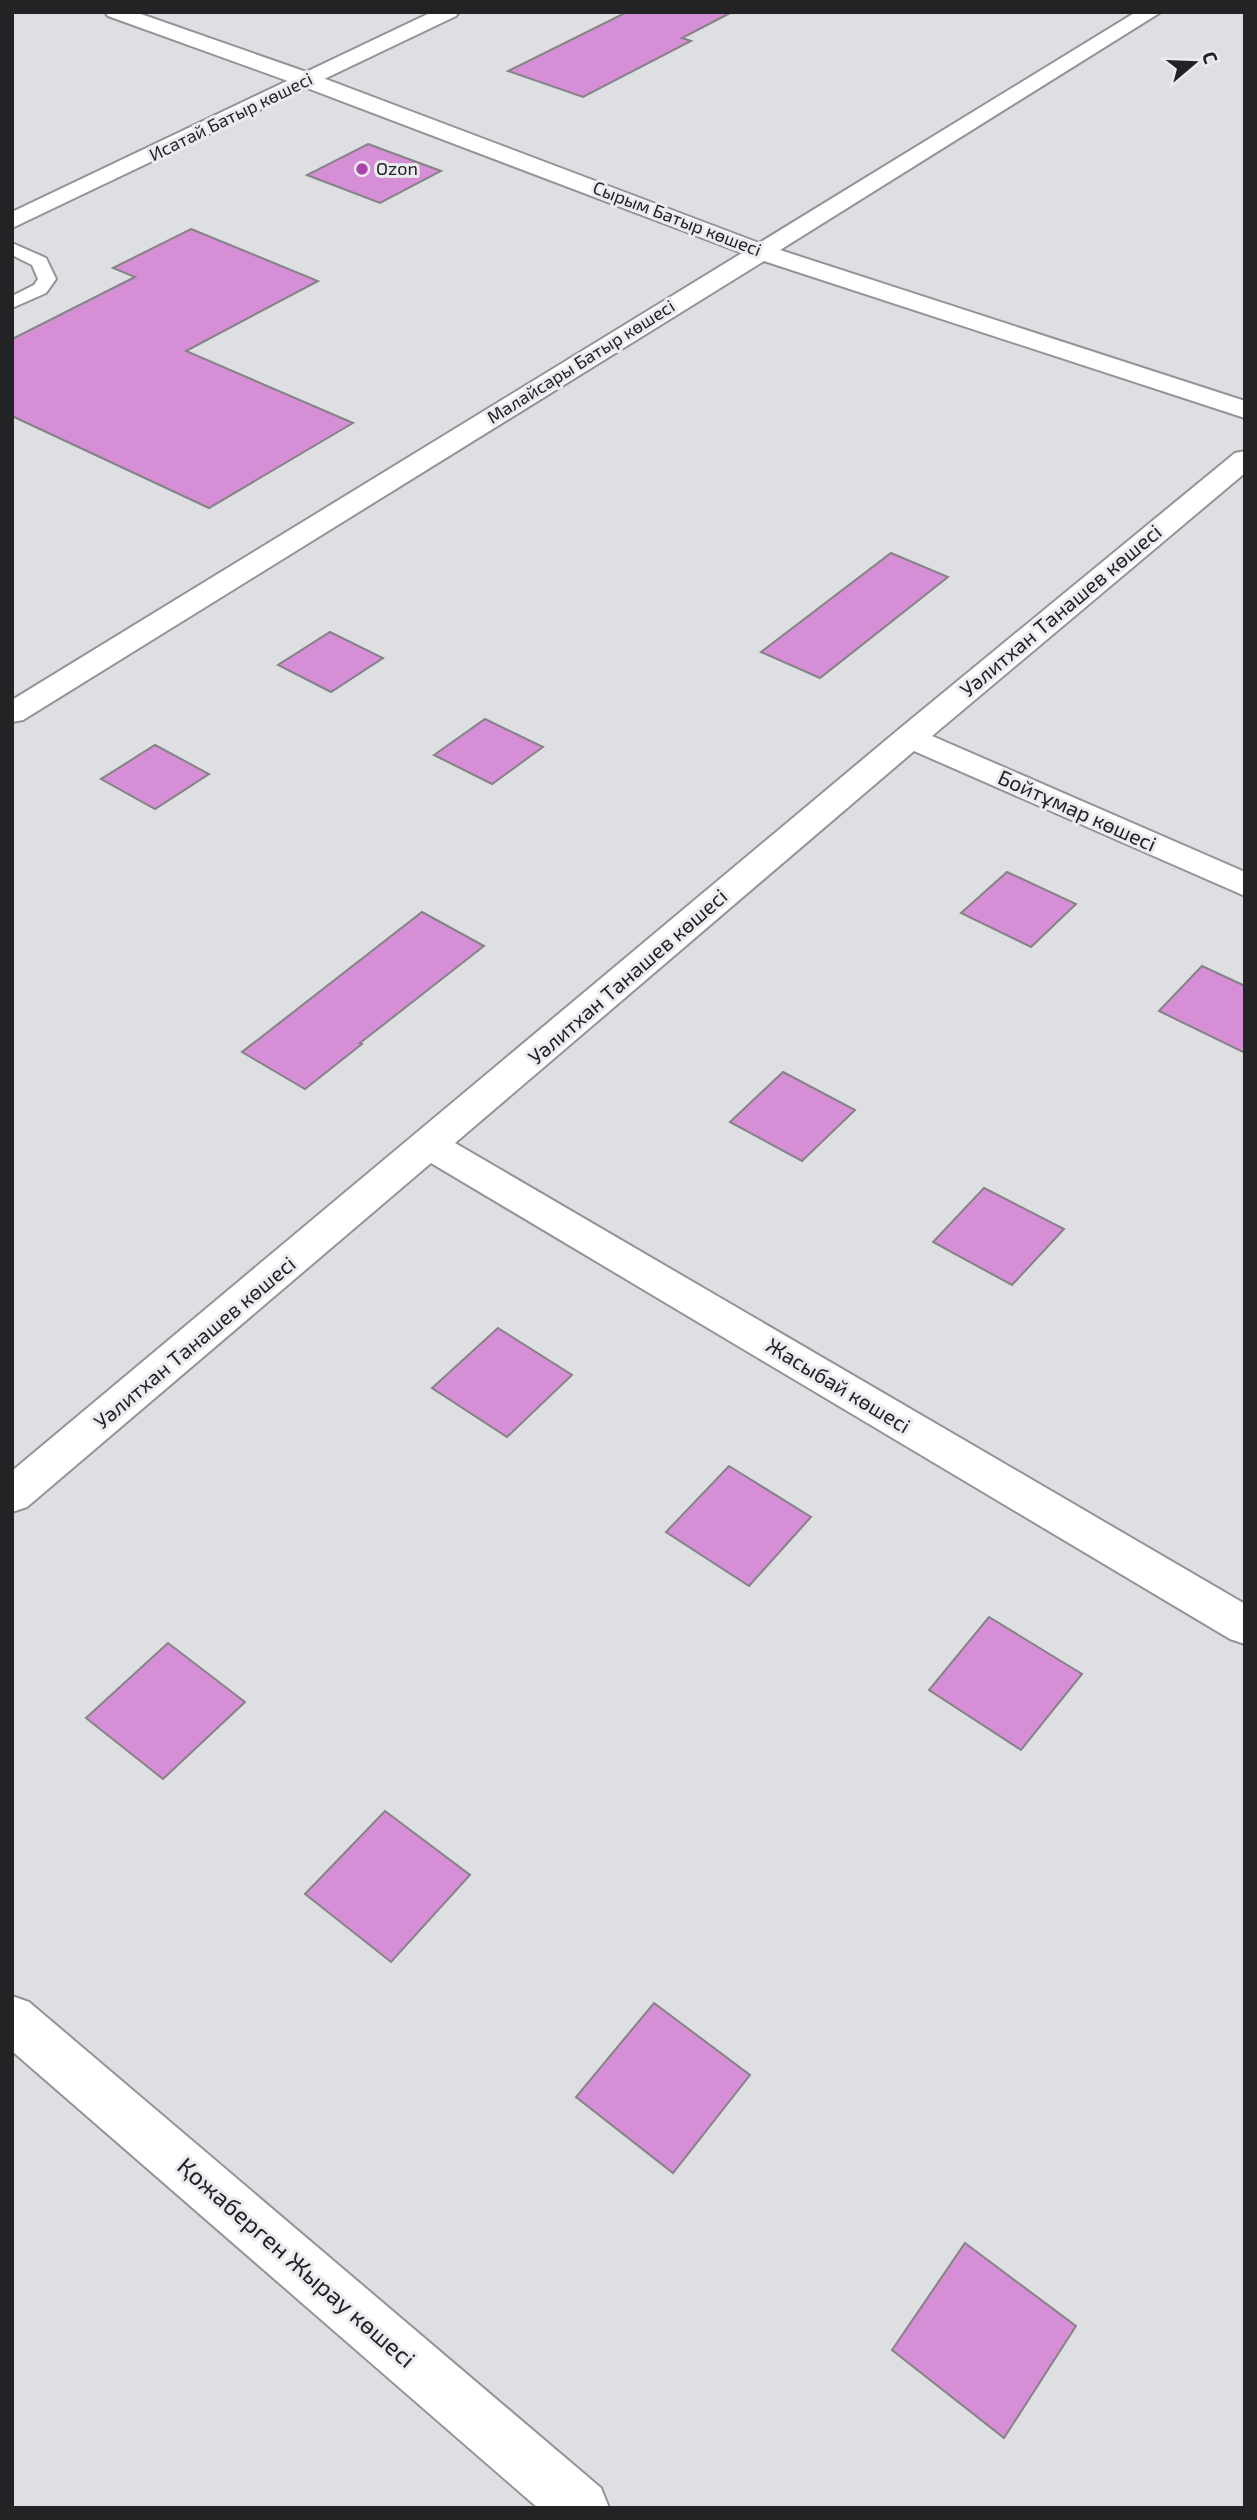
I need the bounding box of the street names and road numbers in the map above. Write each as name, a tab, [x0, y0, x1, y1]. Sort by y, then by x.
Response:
street label: Исатай Батыр көшесі	[145, 67, 316, 165]
street label: Сырым Батыр көшесі	[590, 176, 765, 260]
street label: Малайсары Батыр көшесі	[483, 294, 678, 428]
street label: Уәлитхан Танашев көшесі	[954, 518, 1166, 702]
street label: Бойтұмар көшесі	[995, 764, 1161, 856]
street label: Уәлитхан Танашев көшесі	[522, 883, 732, 1069]
street label: Уәлитхан Танашев көшесі	[88, 1250, 300, 1434]
street label: Жасыбай көшесі	[762, 1332, 915, 1438]
street label: Қожаберген Жырау көшесі	[171, 2151, 422, 2374]

